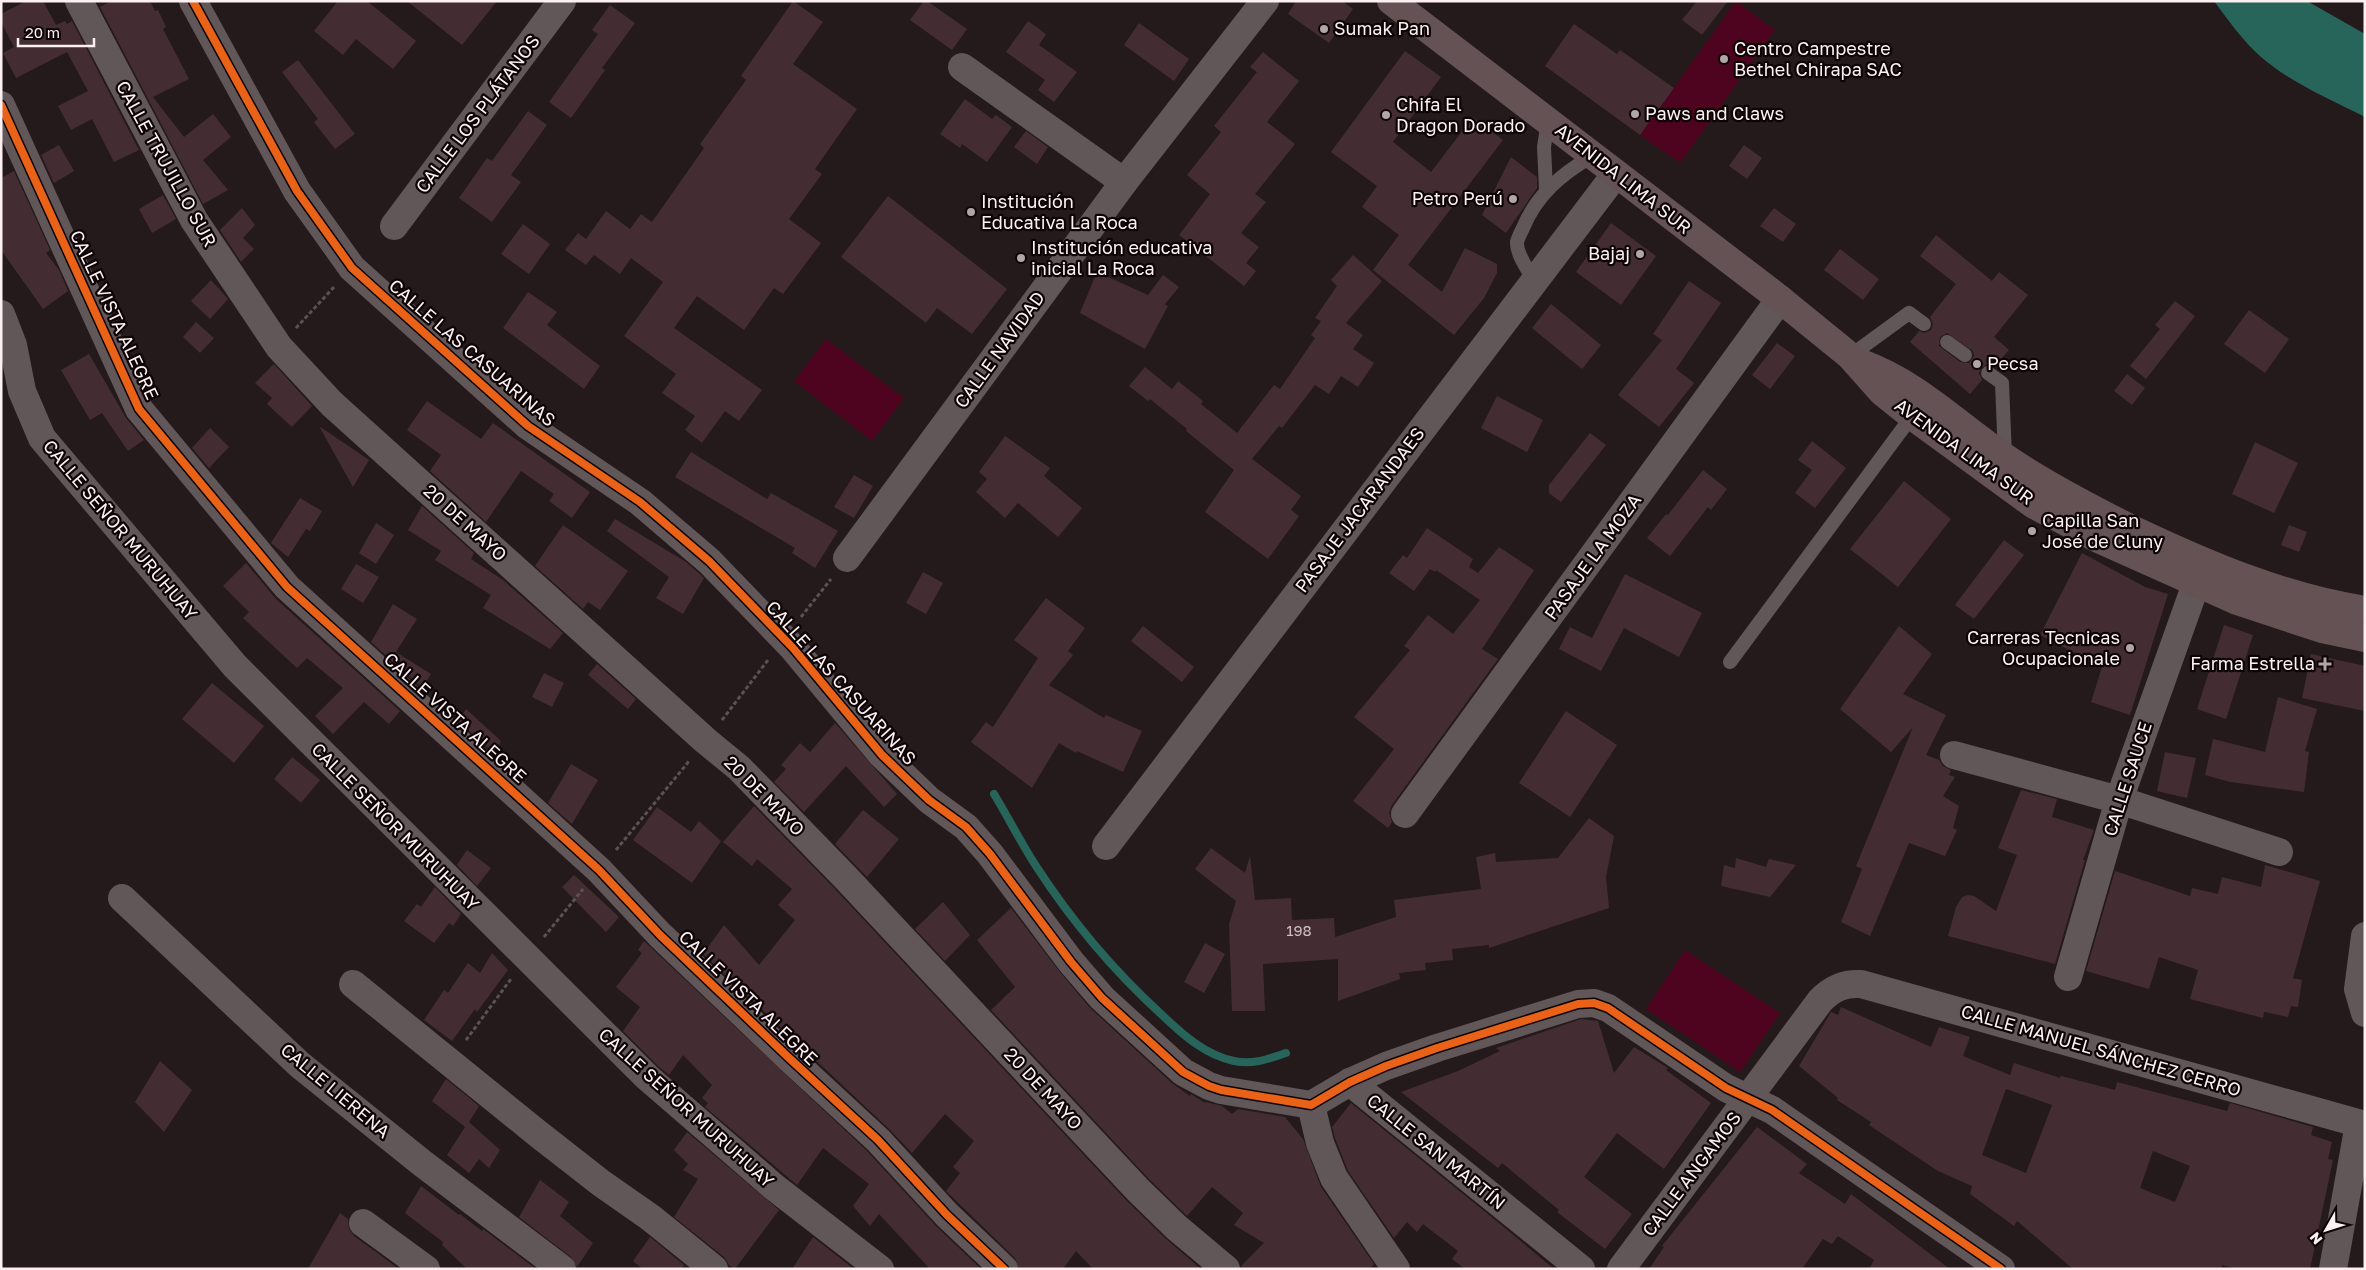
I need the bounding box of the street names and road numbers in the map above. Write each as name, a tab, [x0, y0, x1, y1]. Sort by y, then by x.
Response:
street label: CALLE LOS PLÁTANOS	[411, 30, 544, 197]
street label: CALLE TRUJILLO SUR	[112, 77, 222, 250]
street label: AVENIDA LIMA SUR	[1551, 118, 1696, 238]
street label: CALLE VISTA ALEGRE	[66, 226, 164, 403]
street label: CALLE LAS CASUARINAS	[385, 274, 560, 431]
street label: CALLE NAVIDAD	[950, 287, 1049, 412]
street label: AVENIDA LIMA SUR	[1891, 393, 2038, 509]
street label: PASAJE JACARANDAES	[1290, 422, 1429, 596]
street label: CALLE SEÑOR MURUHUAY	[39, 435, 203, 624]
street label: 20 DE MAYO	[420, 479, 512, 565]
street label: PASAJE LA MOZA	[1539, 489, 1645, 624]
street label: CALLE LAS CASUARINAS	[762, 596, 921, 769]
street label: CALLE VISTA ALEGRE	[380, 647, 532, 787]
street label: CALLE SAUCE	[2098, 719, 2156, 839]
street label: CALLE SEÑOR MURUHUAY	[307, 738, 484, 915]
street label: 20 DE MAYO	[720, 751, 809, 840]
street label: CALLE VISTA ALEGRE	[675, 925, 823, 1069]
street label: CALLE MANUEL SÁNCHEZ CERRO	[1959, 999, 2244, 1101]
street label: CALLE SEÑOR MURUHUAY	[595, 1023, 779, 1192]
street label: CALLE LIERENA	[277, 1038, 395, 1142]
street label: 20 DE MAYO	[1000, 1043, 1087, 1134]
street label: CALLE SAN MARTÍN	[1363, 1089, 1510, 1214]
street label: CALLE ANGAMOS	[1637, 1107, 1745, 1240]

